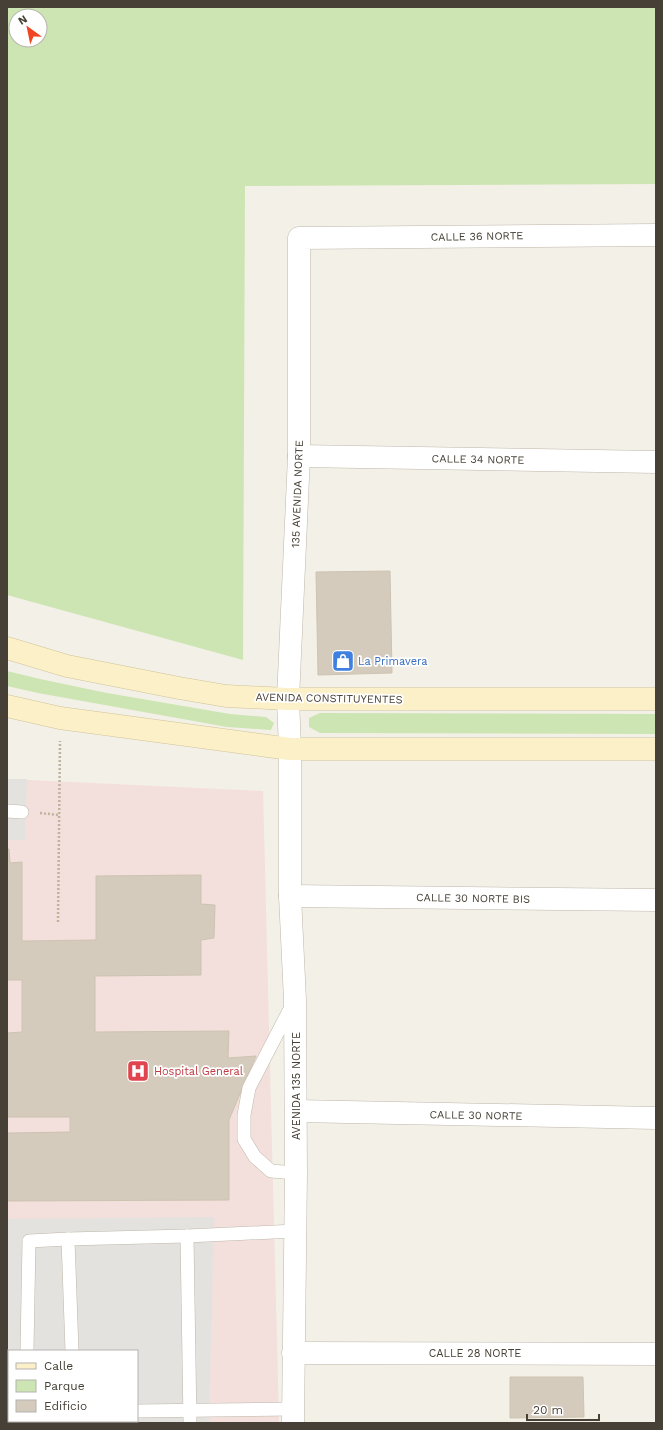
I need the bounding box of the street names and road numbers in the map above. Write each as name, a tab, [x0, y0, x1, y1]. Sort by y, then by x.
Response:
street label: CALLE 36 NORTE	[431, 229, 523, 244]
street label: 135 AVENIDA NORTE	[289, 440, 306, 548]
street label: CALLE 34 NORTE	[432, 452, 524, 467]
street label: AVENIDA CONSTITUYENTES	[255, 691, 403, 706]
street label: CALLE 30 NORTE BIS	[416, 891, 530, 906]
street label: AVENIDA 135 NORTE	[290, 1032, 303, 1140]
street label: CALLE 30 NORTE	[429, 1108, 522, 1123]
street label: CALLE 28 NORTE	[429, 1347, 521, 1360]

